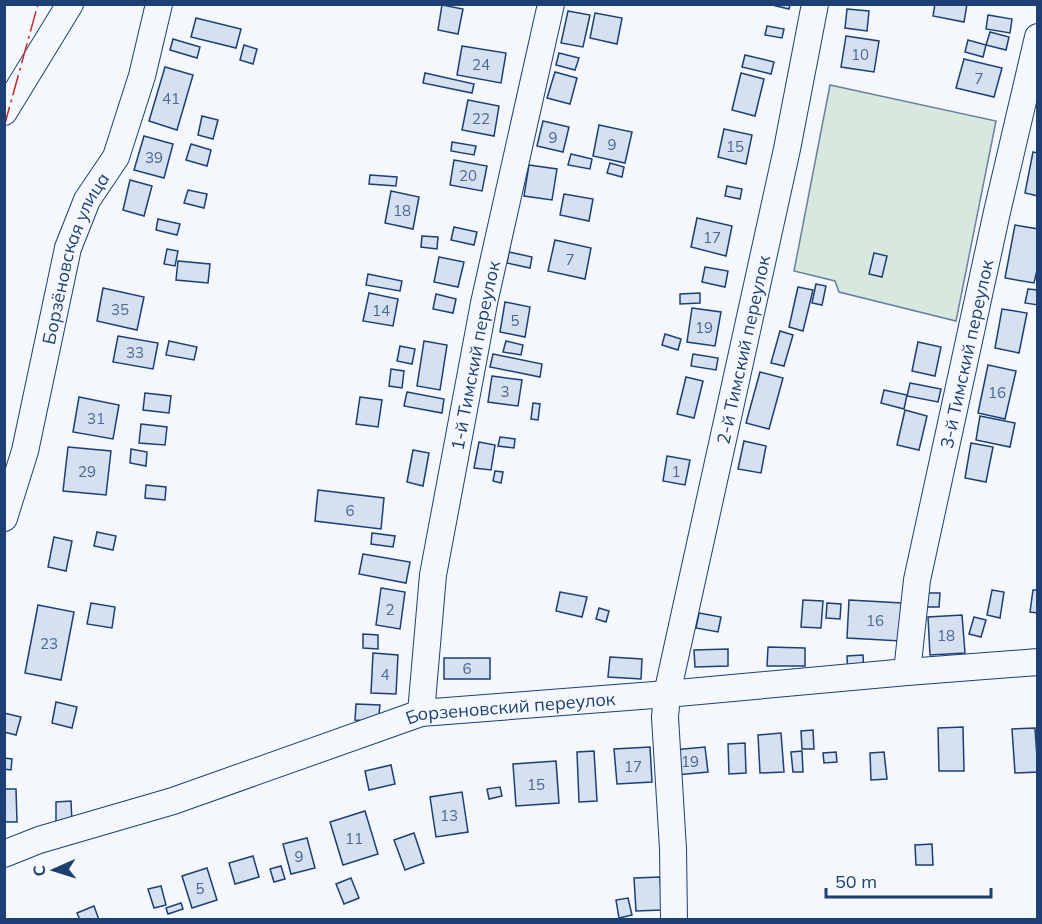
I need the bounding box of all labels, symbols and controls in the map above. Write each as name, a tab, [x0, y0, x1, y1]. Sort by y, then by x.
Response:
house number: 10	[851, 45, 869, 64]
house number: 24	[472, 55, 490, 74]
house number: 7	[974, 69, 984, 88]
house number: 41	[162, 89, 180, 108]
house number: 22	[472, 109, 490, 128]
house number: 9	[548, 128, 558, 147]
house number: 9	[607, 135, 617, 154]
house number: 15	[726, 137, 744, 156]
house number: 39	[145, 148, 163, 167]
house number: 20	[459, 166, 477, 185]
street label: Борзёновская улица	[36, 168, 114, 346]
house number: 18	[393, 201, 411, 220]
house number: 17	[703, 228, 721, 247]
house number: 7	[565, 250, 575, 269]
street label: 2-й Тимский переулок	[711, 253, 775, 446]
street label: 3-й Тимский переулок	[934, 257, 998, 450]
street label: 1-й Тимский переулок	[445, 258, 505, 452]
house number: 35	[111, 300, 129, 319]
house number: 14	[372, 301, 390, 320]
house number: 5	[510, 311, 520, 330]
house number: 19	[695, 318, 713, 337]
house number: 33	[126, 343, 144, 362]
house number: 3	[500, 382, 510, 401]
house number: 16	[988, 383, 1006, 402]
house number: 31	[87, 409, 105, 428]
house number: 29	[78, 462, 96, 481]
house number: 1	[671, 462, 681, 481]
house number: 6	[345, 501, 355, 520]
house number: 2	[385, 600, 395, 619]
house number: 16	[866, 611, 884, 630]
house number: 18	[937, 626, 955, 645]
house number: 23	[40, 634, 58, 653]
house number: 6	[462, 659, 472, 678]
house number: 4	[380, 665, 390, 684]
street label: Борзеновский переулок	[402, 687, 616, 729]
house number: 19	[681, 752, 699, 771]
house number: 17	[624, 757, 642, 776]
house number: 15	[527, 775, 545, 794]
house number: 13	[440, 806, 458, 825]
house number: 11	[345, 829, 363, 848]
north arrow	[24, 840, 84, 900]
house number: 9	[294, 847, 304, 866]
scale bar	[826, 861, 991, 899]
text: С	[29, 865, 49, 877]
text: 50 m	[835, 870, 877, 893]
house number: 5	[195, 879, 205, 898]

